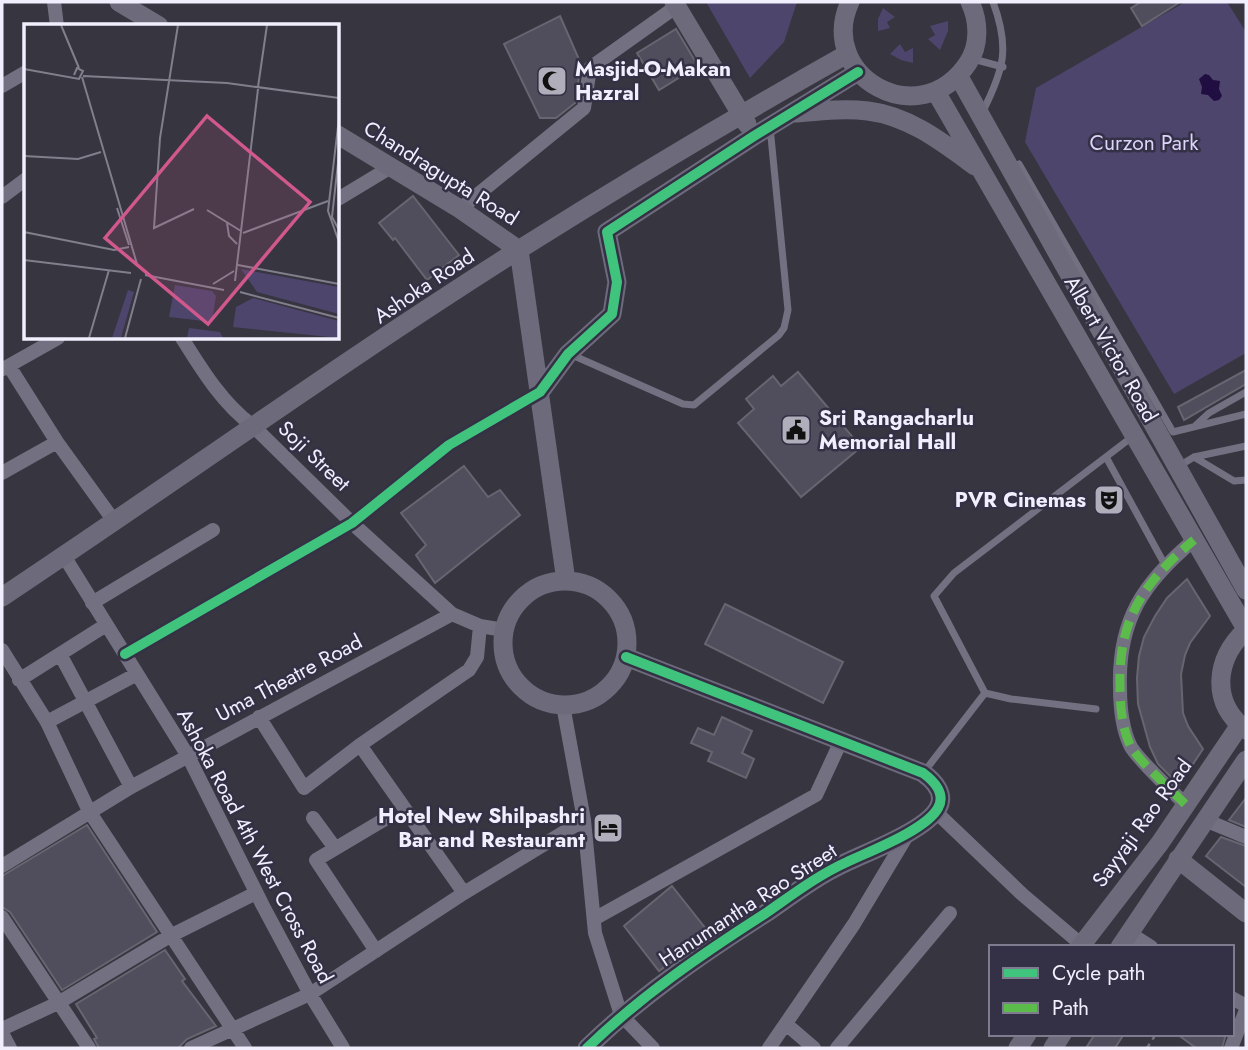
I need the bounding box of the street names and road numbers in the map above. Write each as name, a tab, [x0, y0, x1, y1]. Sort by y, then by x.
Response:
street label: Chandragupta Road	[358, 113, 524, 233]
street label: Ashoka Road	[368, 241, 480, 331]
street label: Albert Victor Road	[1057, 270, 1165, 428]
street label: Soji Street	[271, 414, 357, 498]
street label: Uma Theatre Road	[210, 627, 368, 729]
street label: Ashoka Road 4th West Cross Road	[170, 703, 340, 989]
street label: Sayyaji Rao Road	[1085, 752, 1199, 894]
street label: Hanumantha Rao Street	[653, 836, 843, 974]

